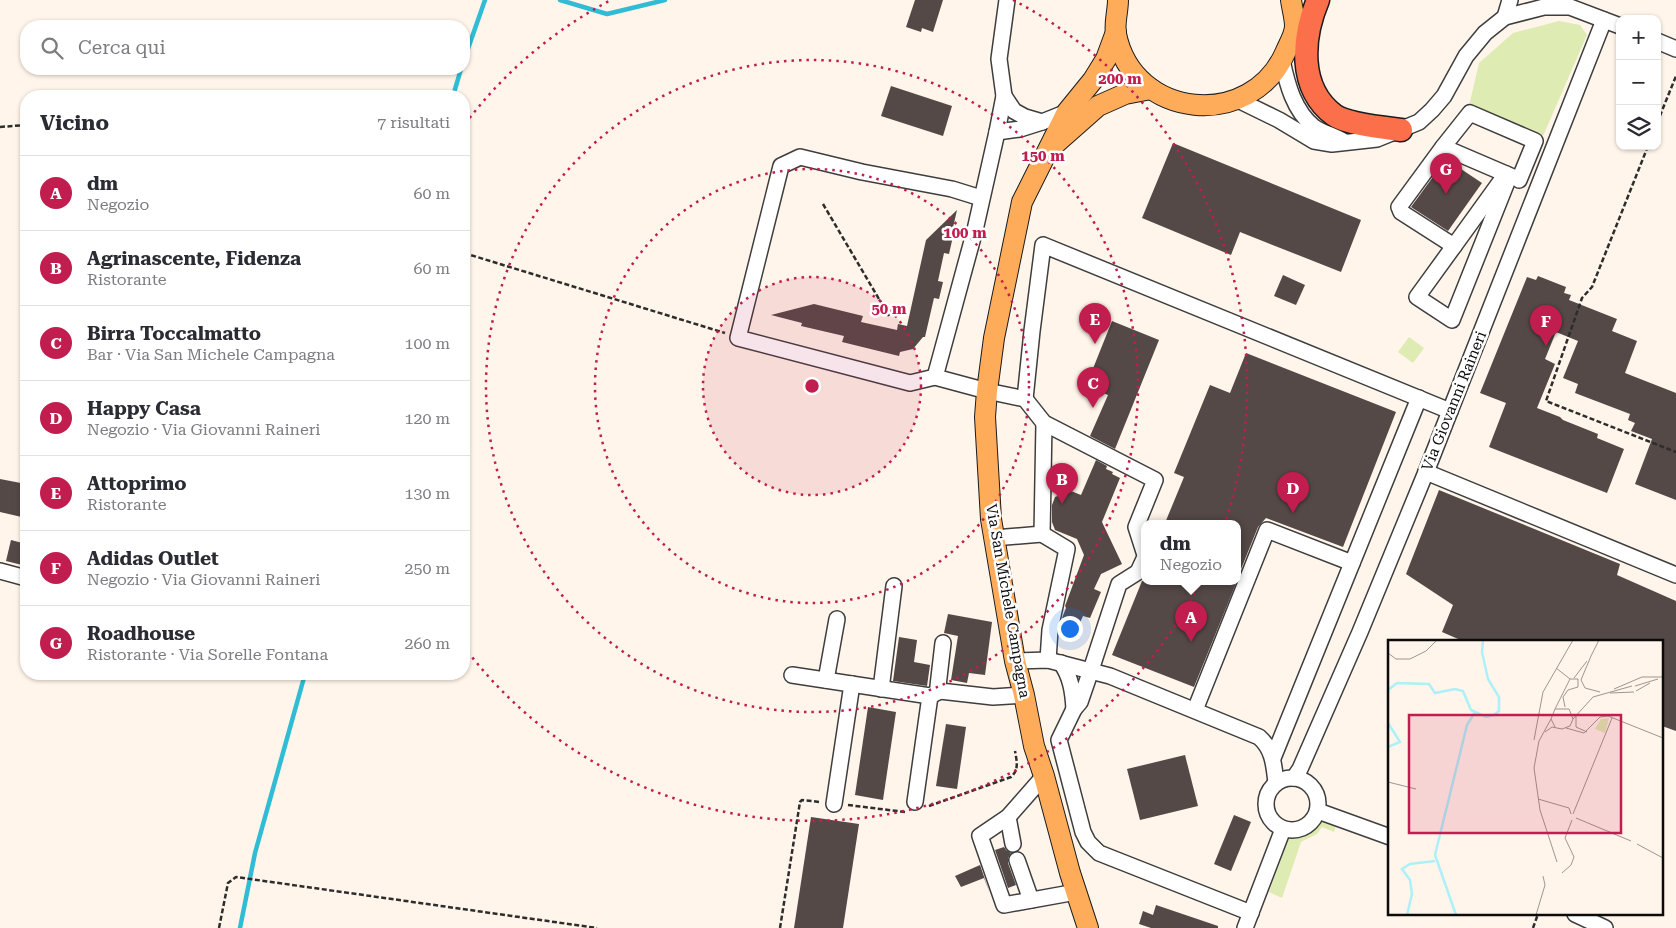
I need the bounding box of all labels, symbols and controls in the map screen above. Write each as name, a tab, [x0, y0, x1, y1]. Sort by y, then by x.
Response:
map controls	[1616, 15, 1661, 150]
button: +	[1616, 15, 1661, 60]
search box	[20, 20, 470, 75]
icon: search	[38, 34, 66, 62]
text: Cerca qui	[78, 36, 166, 59]
button: −	[1616, 60, 1661, 105]
text: 200 m	[1098, 70, 1142, 88]
button: layers	[1616, 105, 1661, 150]
text: Vicino	[40, 111, 109, 135]
text: 7 risultati	[377, 113, 450, 132]
text: 150 m	[1021, 147, 1065, 165]
pin: G	[1430, 153, 1462, 194]
text: dm	[87, 172, 118, 195]
text: A	[50, 184, 62, 203]
text: 60 m	[413, 184, 450, 203]
text: Negozio	[87, 195, 149, 214]
text: 100 m	[943, 224, 987, 242]
text: Agrinascente, Fidenza	[87, 247, 301, 270]
text: B	[50, 259, 62, 278]
text: 60 m	[413, 259, 450, 278]
text: Ristorante	[87, 270, 167, 289]
text: 50 m	[871, 300, 907, 318]
pin: E	[1079, 303, 1111, 344]
pin: F	[1530, 305, 1562, 346]
text: Birra Toccalmatto	[87, 322, 261, 345]
street label: Via Giovanni Raineri	[1418, 328, 1490, 473]
text: C	[50, 334, 62, 353]
text: 100 m	[404, 334, 450, 353]
text: Bar · Via San Michele Campagna	[87, 345, 335, 364]
pin: C	[1077, 367, 1109, 408]
centre of rings	[803, 377, 821, 395]
text: Happy Casa	[87, 397, 201, 420]
text: D	[50, 409, 62, 428]
text: 120 m	[404, 409, 450, 428]
text: Negozio · Via Giovanni Raineri	[87, 420, 320, 439]
pin: B	[1046, 463, 1078, 504]
text: Attoprimo	[87, 472, 187, 495]
pin: D	[1277, 472, 1309, 513]
text: E	[51, 484, 61, 503]
text: 130 m	[404, 484, 450, 503]
text: Ristorante	[87, 495, 167, 514]
street label: Via San Michele Campagna	[982, 503, 1034, 699]
popup	[1141, 520, 1241, 585]
text: dm	[1160, 532, 1191, 555]
text: Adidas Outlet	[87, 547, 219, 570]
text: Negozio	[1160, 555, 1222, 574]
text: F	[51, 559, 61, 578]
text: 250 m	[404, 559, 450, 578]
text: Negozio · Via Giovanni Raineri	[87, 570, 320, 589]
pin: A	[1175, 601, 1207, 642]
your location	[1057, 616, 1083, 642]
text: Roadhouse	[87, 622, 195, 645]
text: G	[50, 634, 62, 653]
text: 260 m	[404, 634, 450, 653]
inset map	[1388, 640, 1664, 916]
text: Ristorante · Via Sorelle Fontana	[87, 645, 328, 664]

